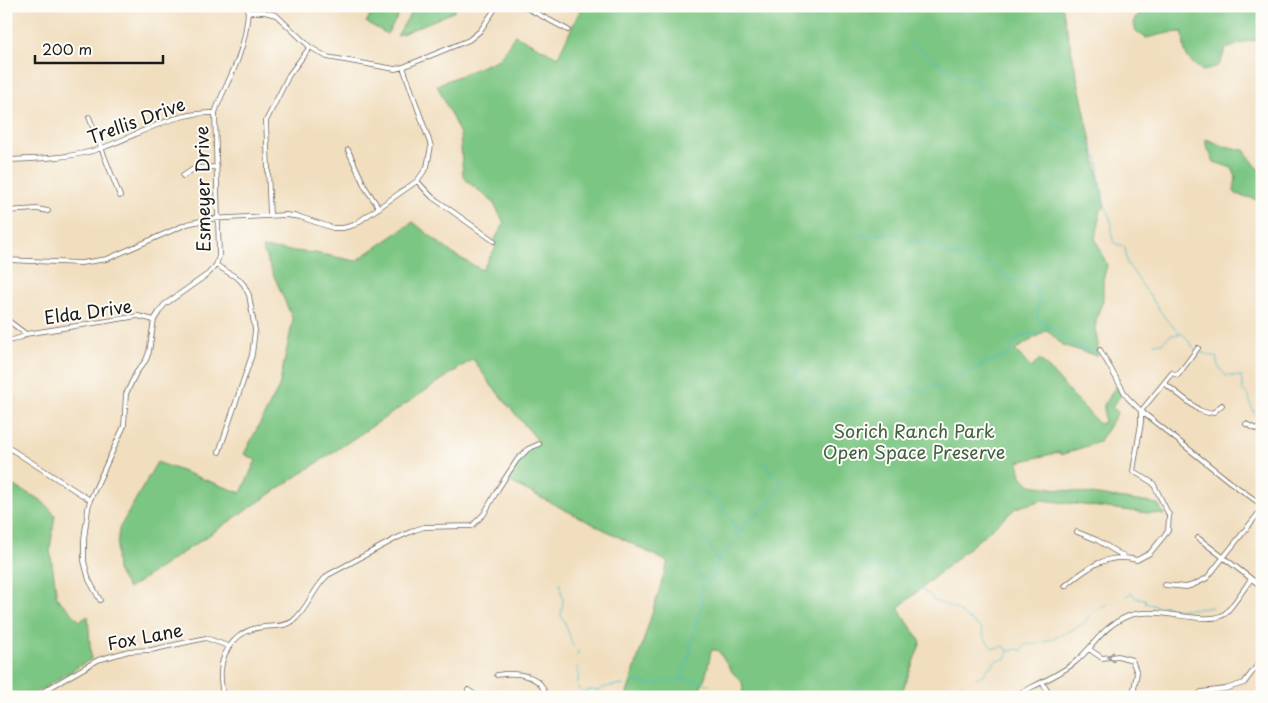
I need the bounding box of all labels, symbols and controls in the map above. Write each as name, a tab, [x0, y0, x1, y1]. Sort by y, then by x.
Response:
scale bar	[35, 32, 162, 64]
text: 200 m	[42, 37, 92, 60]
street label: Trellis Drive	[83, 90, 189, 150]
street label: Esmeyer Drive	[187, 126, 217, 252]
street label: Elda Drive	[42, 291, 134, 331]
park label: Sorich Ranch Park Open Space Preserve	[823, 417, 1005, 465]
street label: Fox Lane	[105, 615, 185, 657]
one-way arrow	[1107, 652, 1115, 663]

